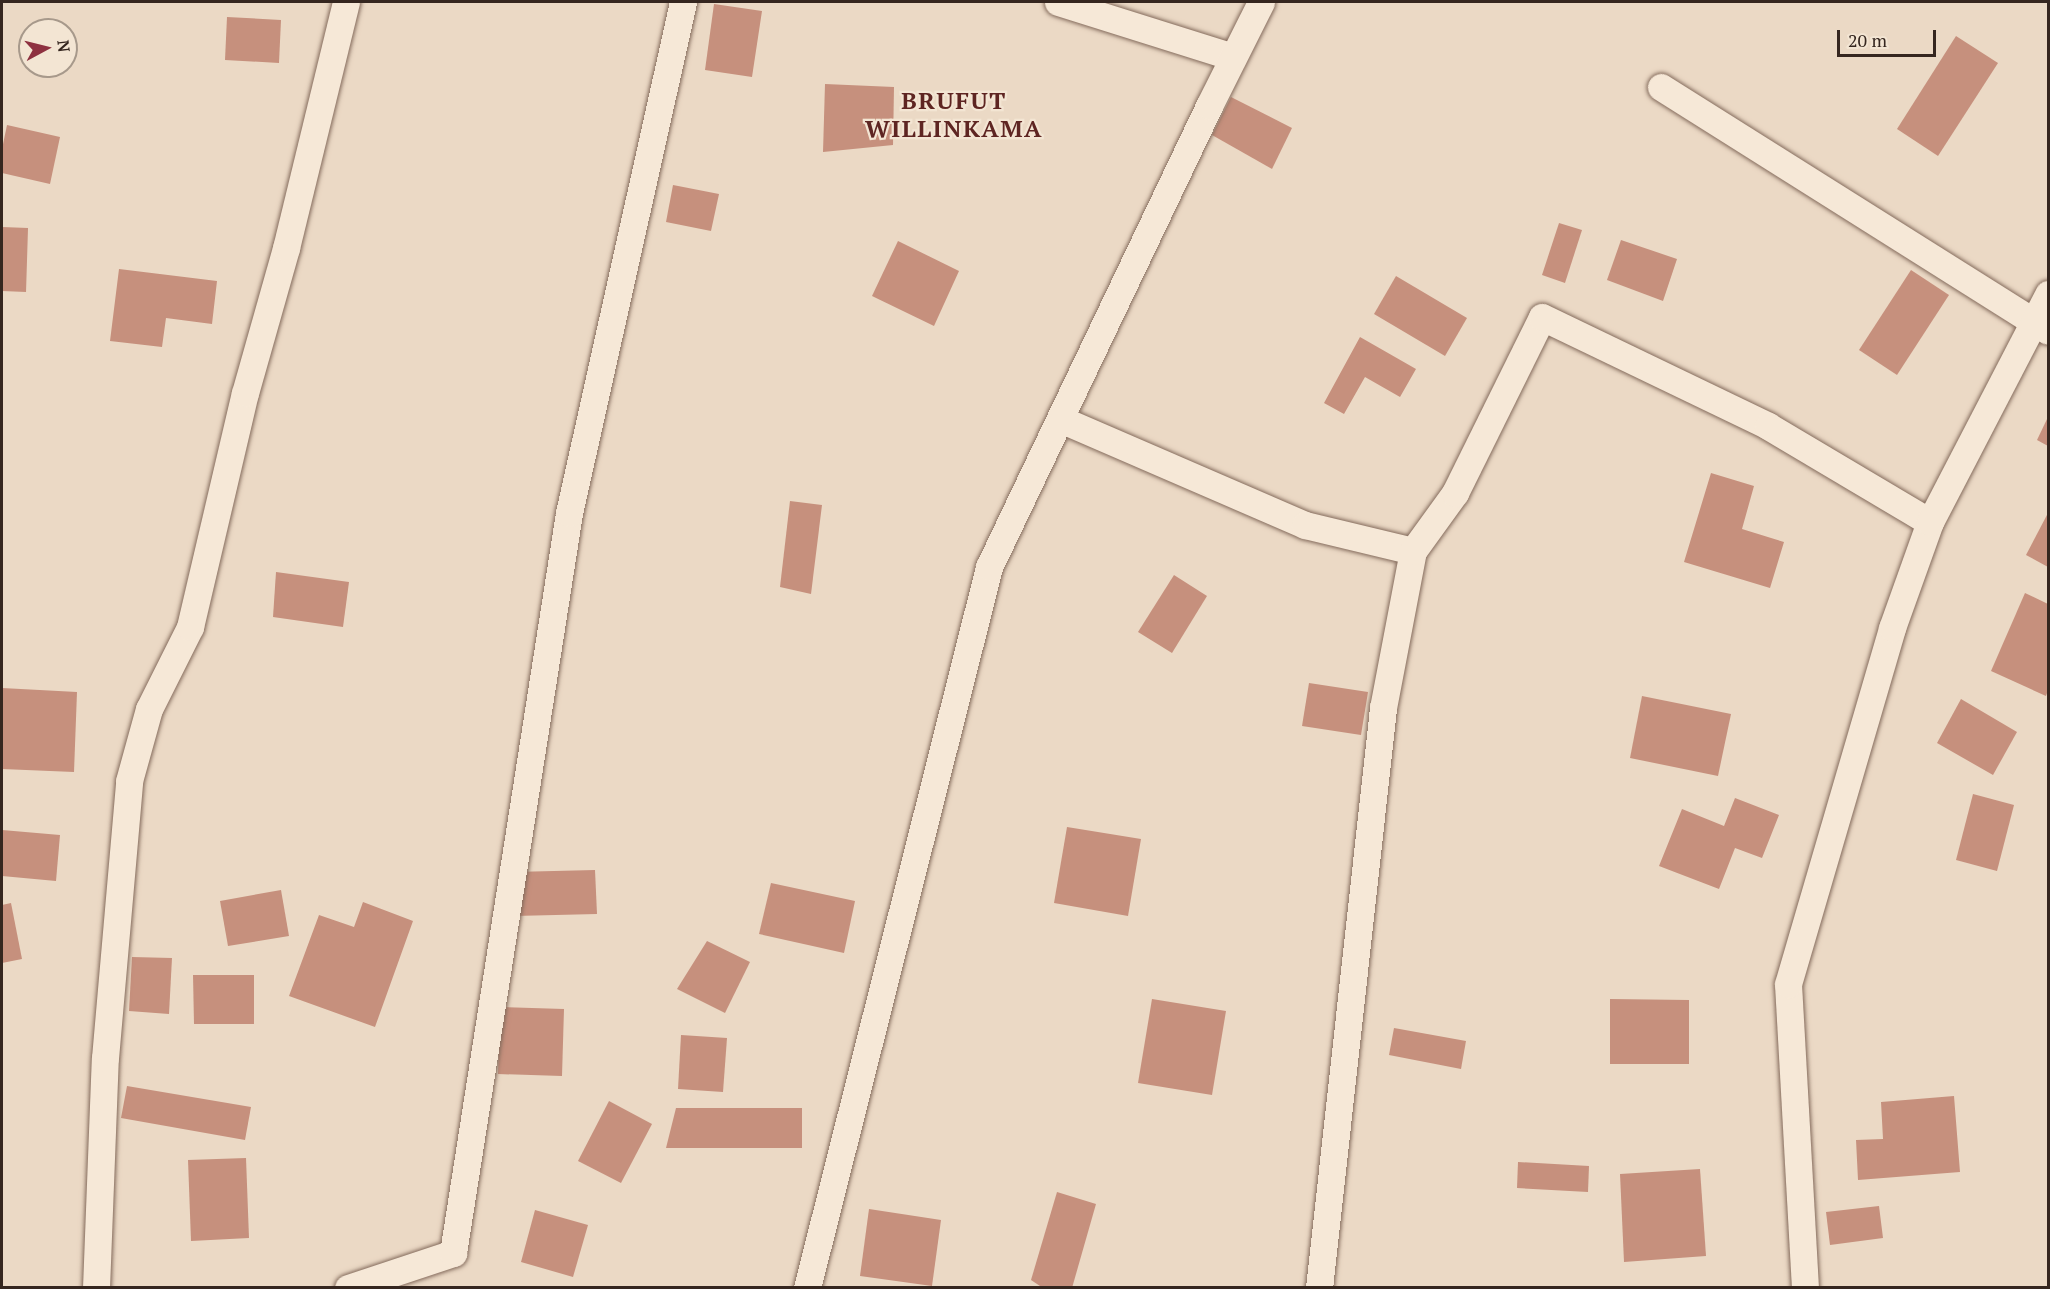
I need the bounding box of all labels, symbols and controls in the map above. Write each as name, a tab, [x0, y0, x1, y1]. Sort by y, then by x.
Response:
north arrow	[18, 18, 78, 78]
scale bar	[1840, 18, 1939, 56]
text: 20 m	[1848, 28, 1887, 52]
text: N	[52, 39, 76, 53]
district label: BRUFUT WILLINKAMA	[865, 87, 1043, 143]

